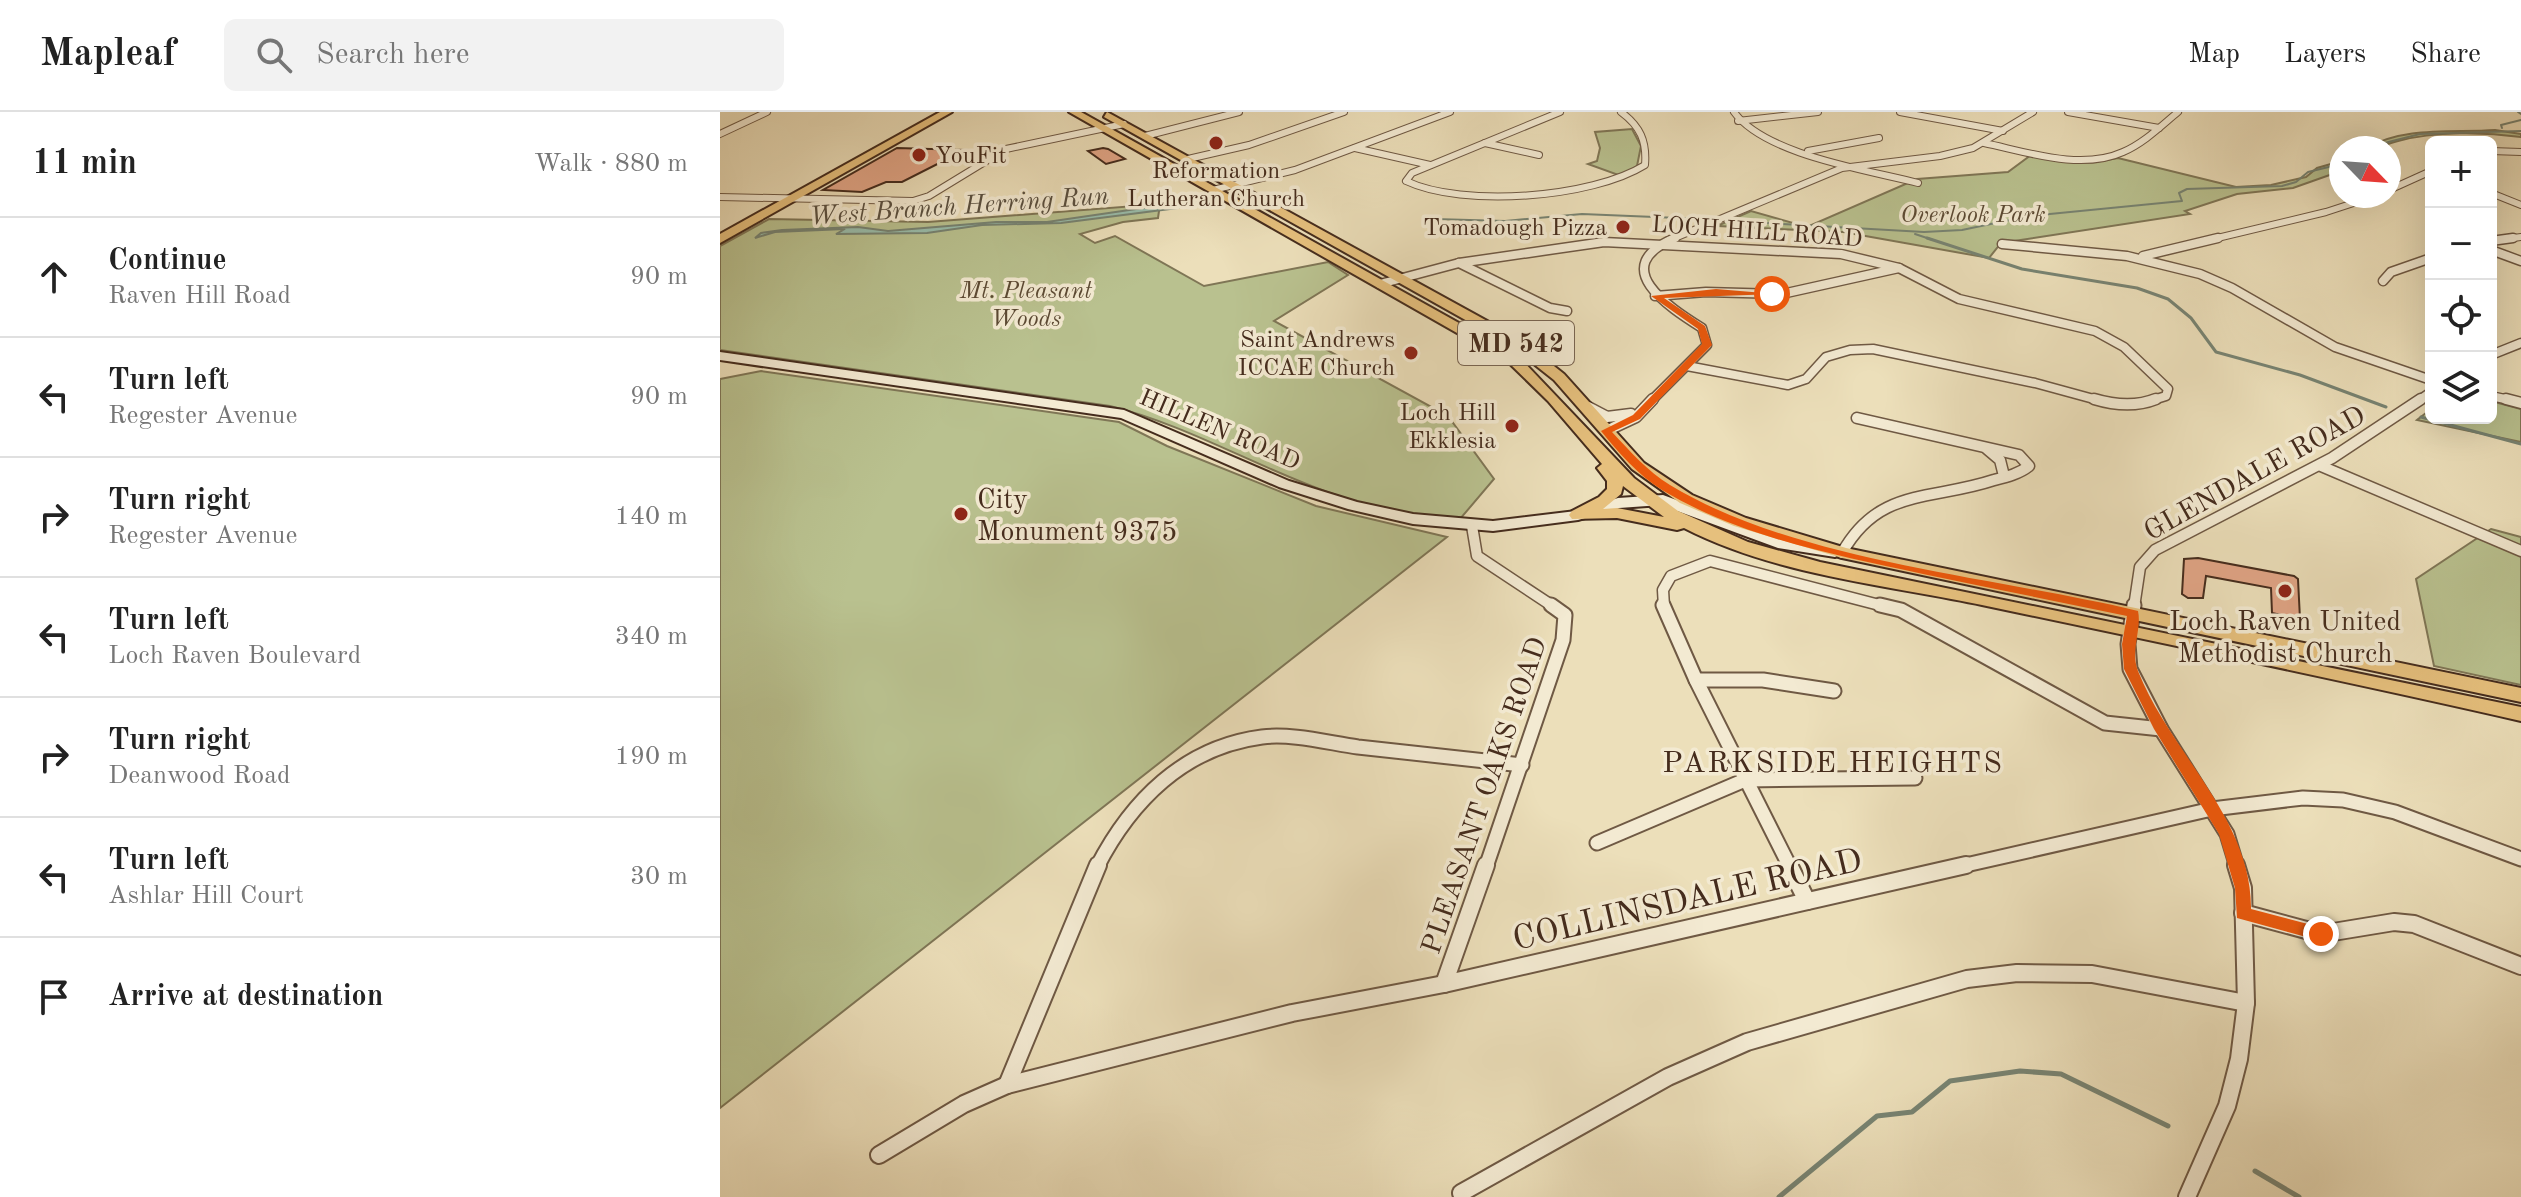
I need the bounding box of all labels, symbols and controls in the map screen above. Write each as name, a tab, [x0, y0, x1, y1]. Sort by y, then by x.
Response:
search box	[224, 19, 784, 91]
icon: search	[252, 33, 296, 77]
text: Mapleaf	[40, 36, 176, 74]
text: Search here	[316, 40, 470, 70]
text: Map	[2188, 41, 2240, 69]
text: Layers	[2284, 41, 2366, 69]
text: Share	[2410, 41, 2481, 69]
marker: Reformation Lutheran Church	[1207, 134, 1225, 152]
north arrow	[2329, 136, 2401, 208]
map controls	[2425, 136, 2497, 424]
button: +	[2425, 136, 2497, 208]
place label: YouFit	[935, 145, 1007, 169]
marker: YouFit	[910, 146, 928, 164]
text: 11 min	[32, 147, 137, 181]
text: Walk · 880 m	[534, 151, 688, 177]
place label: Reformation Lutheran Church	[1127, 160, 1305, 212]
water label: West Branch Herring Run	[808, 184, 1110, 230]
park label: Overlook Park	[1900, 204, 2046, 228]
button: −	[2425, 208, 2497, 280]
street label: LOCH HILL ROAD	[1651, 214, 1863, 252]
place label: Tomadough Pizza	[1423, 217, 1607, 241]
marker: Tomadough Pizza	[1614, 218, 1632, 236]
text: Continue	[108, 246, 227, 276]
icon: ahead	[32, 255, 76, 299]
text: 90 m	[630, 264, 688, 290]
route start	[1754, 276, 1790, 312]
park label: Mt. Pleasant Woods	[959, 280, 1092, 332]
button: locate	[2425, 280, 2497, 352]
text: Raven Hill Road	[108, 283, 291, 309]
road number: MD 542	[1458, 321, 1574, 365]
place label: Saint Andrews ICCAE Church	[1238, 329, 1395, 381]
marker: Saint Andrews ICCAE Church	[1402, 344, 1420, 362]
button: layers	[2425, 352, 2497, 424]
text: Turn left	[108, 366, 229, 396]
icon: left	[32, 375, 76, 419]
text: 90 m	[630, 384, 688, 410]
street label: HILLEN ROAD	[1135, 386, 1303, 475]
place label: Loch Hill Ekklesia	[1399, 402, 1496, 454]
street label: GLENDALE ROAD	[2140, 402, 2371, 547]
text: Regester Avenue	[108, 403, 297, 429]
marker: Loch Hill Ekklesia	[1503, 417, 1521, 435]
text: Turn right	[108, 486, 250, 516]
place label: City Monument 9375	[977, 487, 1177, 547]
icon: right	[32, 495, 76, 539]
text: 140 m	[615, 504, 688, 530]
marker: City Monument 9375	[952, 505, 970, 523]
text: Regester Avenue	[108, 523, 297, 549]
marker: Loch Raven United Methodist Church	[2276, 582, 2294, 600]
text: Turn left	[108, 606, 229, 636]
place label: Loch Raven United Methodist Church	[2169, 609, 2401, 669]
icon: left	[32, 615, 76, 659]
text: 340 m	[615, 624, 688, 650]
street label: PLEASANT OAKS ROAD	[1418, 634, 1553, 958]
text: Loch Raven Boulevard	[108, 643, 361, 669]
text: Turn right	[108, 726, 250, 756]
icon: right	[32, 735, 76, 779]
text: 190 m	[615, 744, 688, 770]
district label: PARKSIDE HEIGHTS	[1662, 749, 2004, 779]
text: Deanwood Road	[108, 763, 291, 789]
street label: COLLINSDALE ROAD	[1510, 844, 1866, 958]
text: Turn left	[108, 846, 229, 876]
icon: left	[32, 855, 76, 899]
text: 30 m	[630, 864, 688, 890]
text: Ashlar Hill Court	[108, 883, 304, 909]
route end	[2303, 916, 2339, 952]
icon: arrive	[32, 975, 76, 1019]
text: Arrive at destination	[108, 982, 383, 1012]

